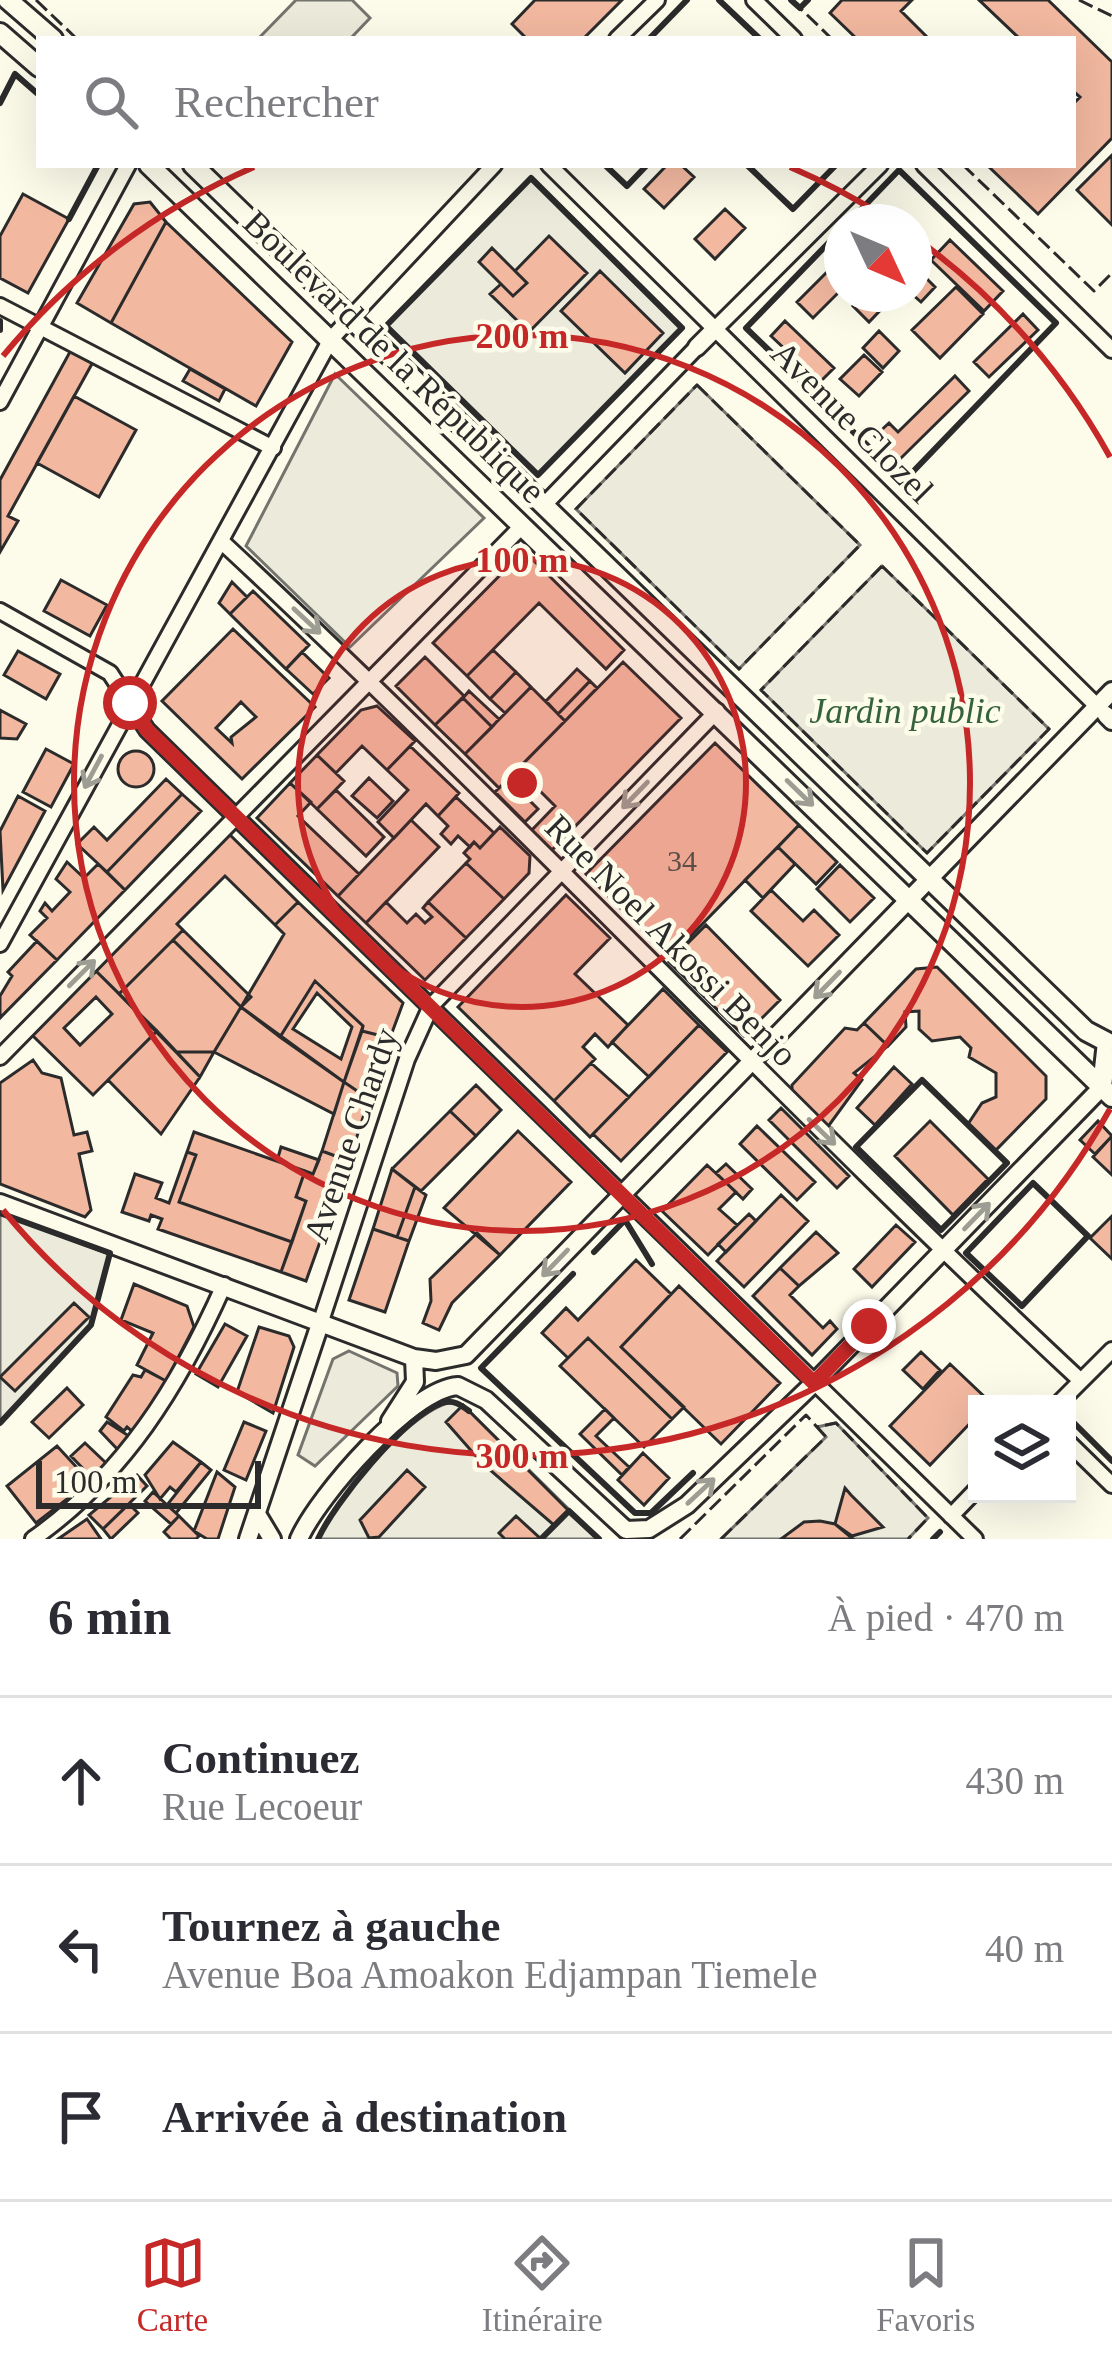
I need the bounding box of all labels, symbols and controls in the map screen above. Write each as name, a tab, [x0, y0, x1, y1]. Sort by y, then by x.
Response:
search box	[36, 36, 1076, 168]
icon: search	[78, 69, 144, 135]
text: Rechercher	[174, 77, 379, 127]
street label: Boulevard de la République	[236, 202, 553, 511]
north arrow	[824, 204, 932, 312]
text: 200 m	[476, 316, 569, 356]
street label: Avenue Clozel	[763, 333, 941, 511]
text: 100 m	[476, 540, 569, 580]
one-way arrow	[292, 606, 321, 634]
route start	[103, 676, 157, 730]
park label: Jardin public	[809, 691, 1001, 731]
one-way arrow	[81, 754, 104, 789]
centre of rings	[501, 762, 543, 804]
one-way arrow	[785, 779, 814, 807]
one-way arrow	[622, 780, 650, 810]
street label: Rue Noel Akossi Benjo	[537, 807, 805, 1075]
house number: 34	[667, 844, 697, 877]
one-way arrow	[67, 959, 96, 988]
one-way arrow	[814, 970, 842, 999]
street label: Avenue Chardy	[296, 1023, 406, 1248]
one-way arrow	[807, 1117, 836, 1145]
one-way arrow	[962, 1202, 991, 1231]
one-way arrow	[541, 1248, 569, 1277]
route end	[842, 1299, 896, 1353]
map controls	[968, 1395, 1076, 1503]
button: layers	[968, 1395, 1076, 1503]
text: 300 m	[476, 1436, 569, 1476]
scale bar	[36, 1455, 261, 1508]
text: 100 m	[54, 1464, 137, 1500]
one-way arrow	[686, 1478, 715, 1506]
text: 6 min	[48, 1589, 171, 1645]
text: À pied · 470 m	[828, 1596, 1064, 1639]
text: Continuez	[162, 1733, 360, 1783]
icon: ahead	[48, 1748, 114, 1814]
text: 430 m	[965, 1759, 1064, 1802]
text: Rue Lecoeur	[162, 1785, 362, 1828]
text: Tournez à gauche	[162, 1901, 500, 1951]
icon: left	[48, 1916, 114, 1982]
text: 40 m	[985, 1927, 1064, 1970]
text: Avenue Boa Amoakon Edjampan Tiemele	[162, 1953, 818, 1996]
icon: arrive	[48, 2084, 114, 2150]
text: Arrivée à destination	[162, 2092, 567, 2142]
tab: Carte	[137, 2230, 208, 2339]
tab: Itinéraire	[482, 2230, 603, 2339]
tab: Favoris	[876, 2230, 975, 2339]

